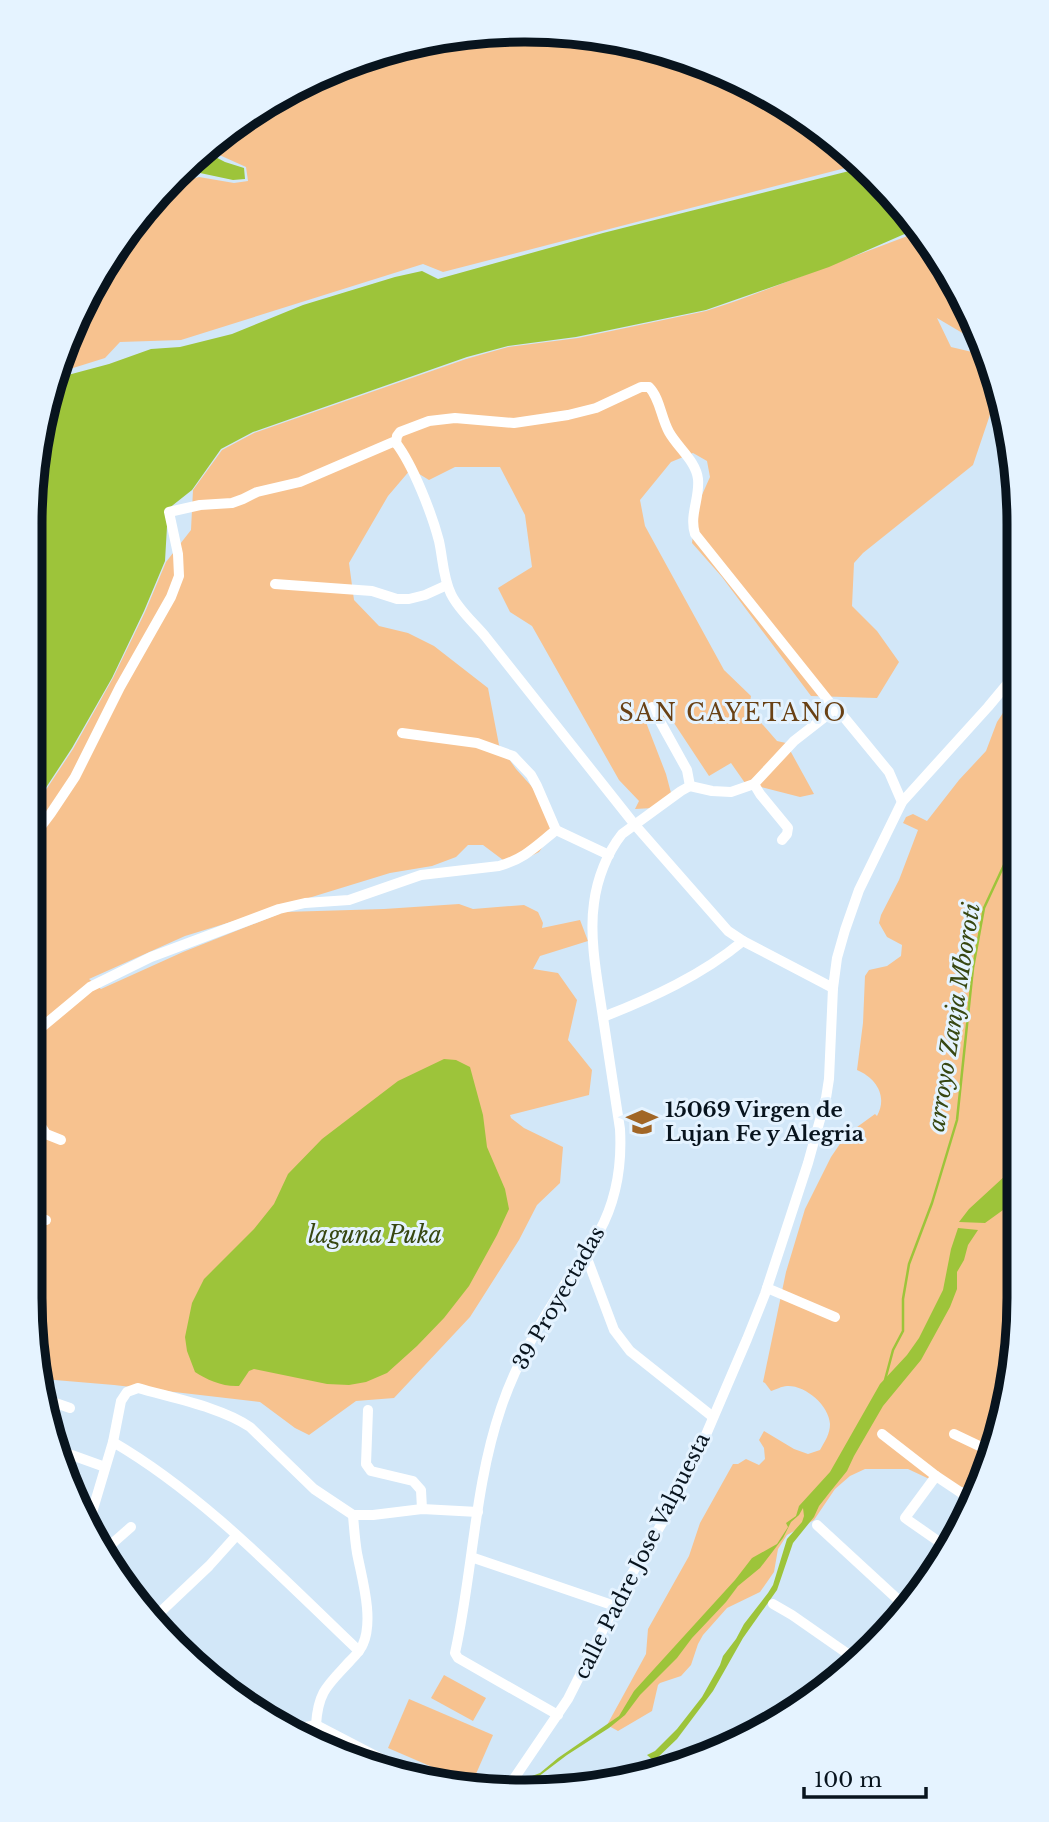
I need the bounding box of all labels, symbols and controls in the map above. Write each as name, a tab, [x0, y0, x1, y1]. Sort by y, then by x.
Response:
district label: SAN CAYETANO	[619, 699, 847, 727]
water label: arroyo Zanja Mboroti	[922, 901, 986, 1133]
place label: 15069 Virgen de Lujan Fe y Alegria	[665, 1097, 864, 1147]
school or university icon: 15069 Virgen de Lujan Fe y Alegria	[625, 1105, 659, 1139]
water label: laguna Puka	[308, 1221, 442, 1249]
street label: 39 Proyectadas	[507, 1222, 611, 1374]
street label: calle Padre Jose Valpuesta	[568, 1428, 716, 1684]
scale bar	[804, 1756, 926, 1800]
text: 100 m	[814, 1767, 882, 1793]

